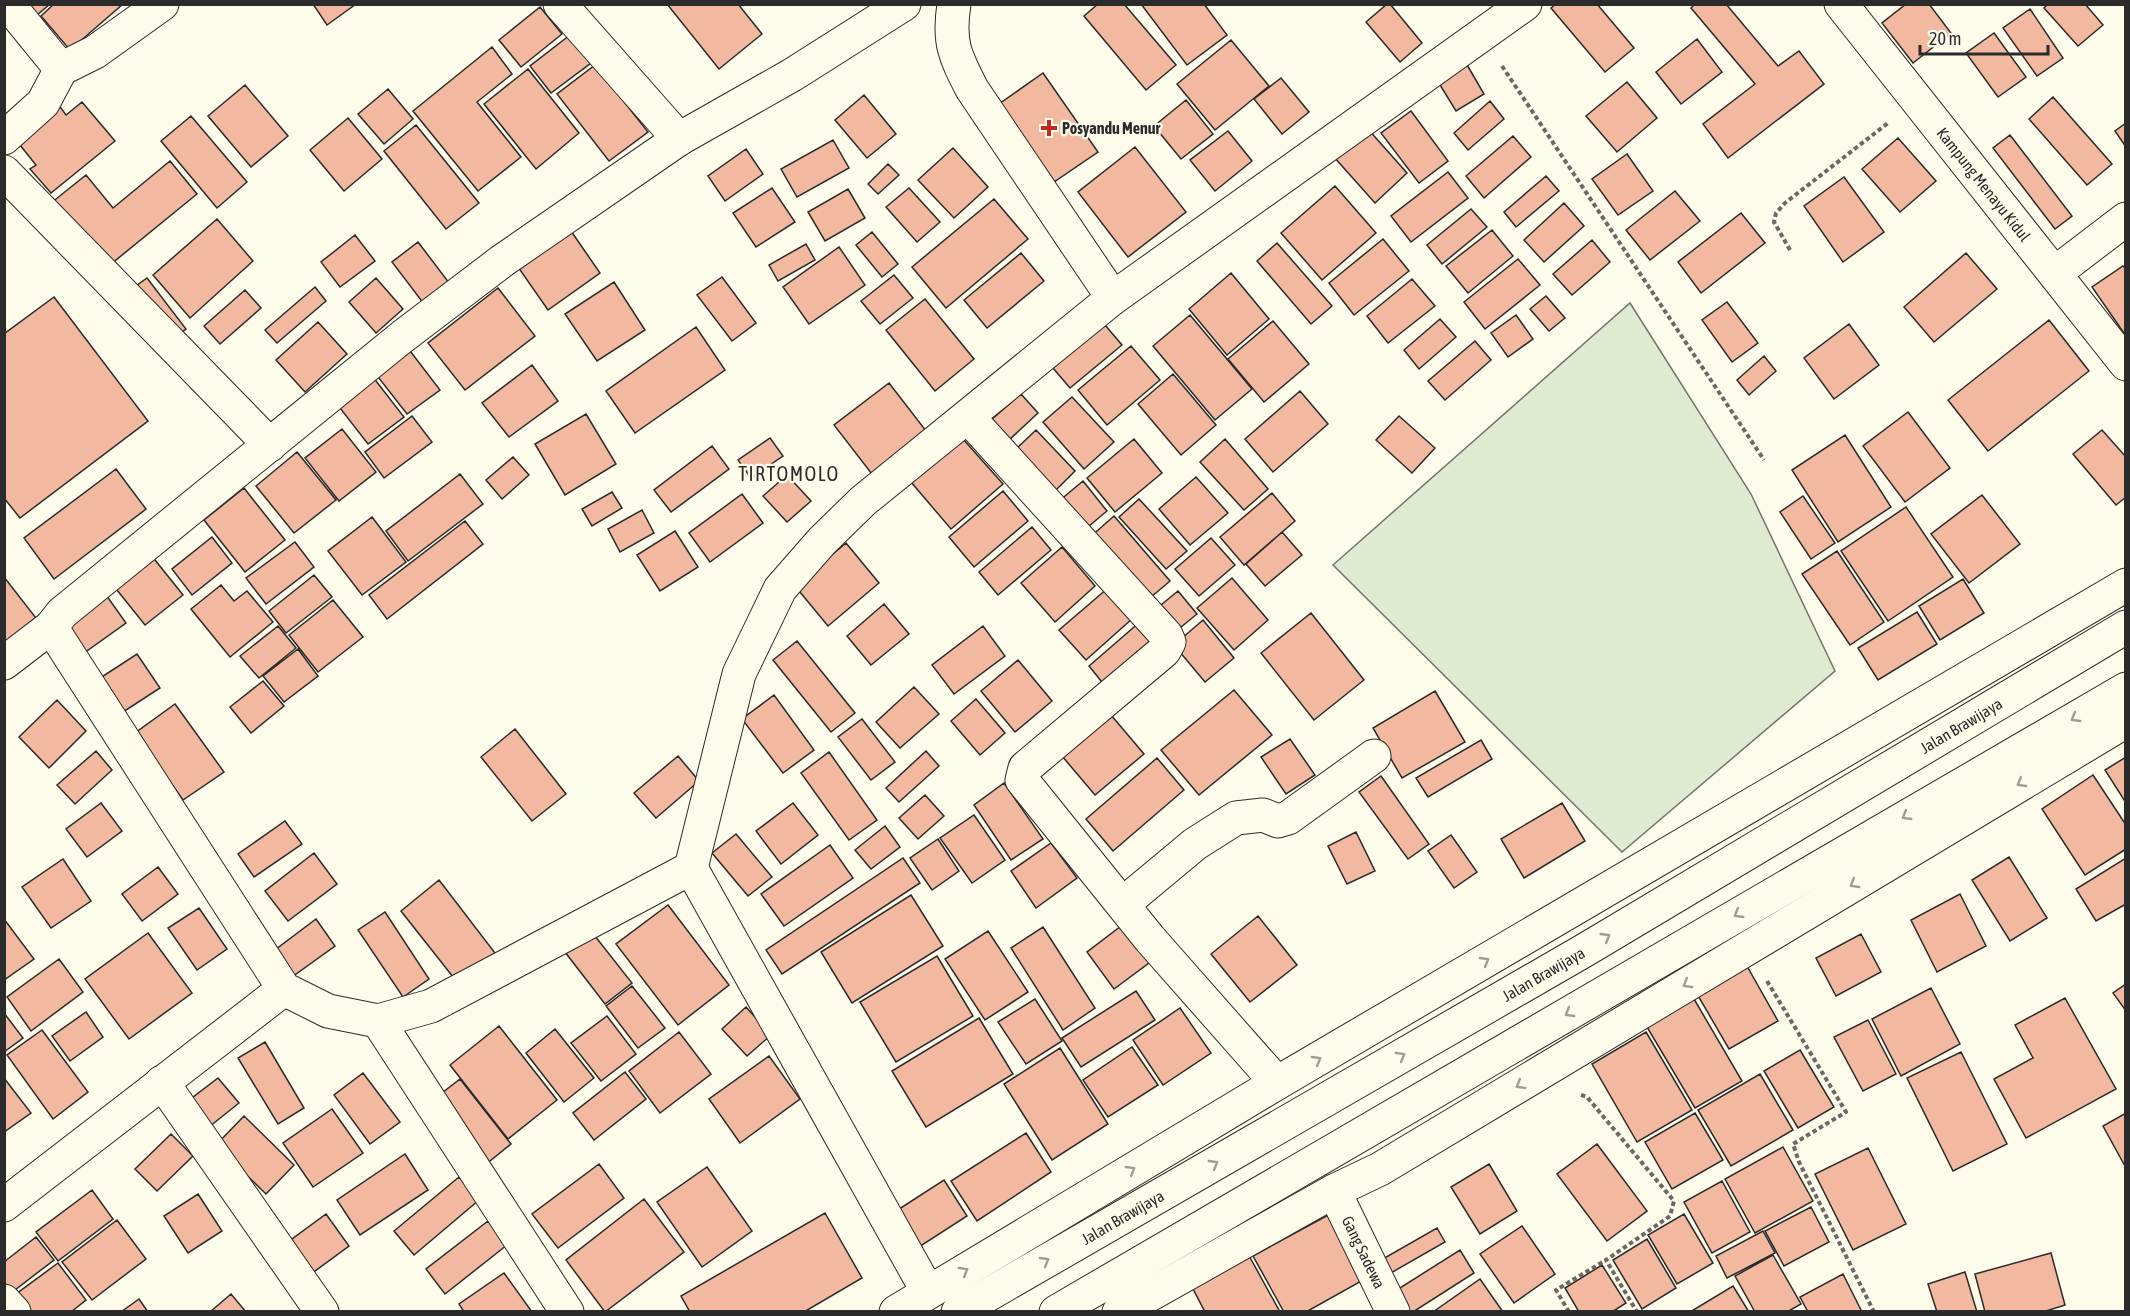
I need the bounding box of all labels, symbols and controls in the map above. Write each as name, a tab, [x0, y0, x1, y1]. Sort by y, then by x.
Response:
scale bar	[1920, 18, 2048, 56]
text: 20 m	[1929, 28, 1961, 49]
marker: Posyandu Menur	[1040, 119, 1058, 137]
place label: Posyandu Menur	[1062, 119, 1160, 137]
street label: Kampung Menayu Kidul	[1933, 124, 2035, 245]
district label: TIRTOMOLO	[738, 462, 840, 485]
street label: Jalan Brawijaya	[1917, 694, 2005, 757]
one-way arrow	[2071, 711, 2081, 722]
one-way arrow	[2017, 776, 2027, 788]
one-way arrow	[1902, 809, 1913, 821]
one-way arrow	[1850, 876, 1860, 888]
one-way arrow	[1734, 907, 1744, 919]
one-way arrow	[1600, 933, 1610, 945]
street label: Jalan Brawijaya	[1499, 943, 1588, 1005]
one-way arrow	[1479, 957, 1489, 969]
one-way arrow	[1683, 977, 1693, 988]
one-way arrow	[1565, 1005, 1576, 1017]
one-way arrow	[1395, 1052, 1405, 1063]
one-way arrow	[1311, 1055, 1321, 1067]
one-way arrow	[1516, 1077, 1526, 1089]
one-way arrow	[1208, 1160, 1218, 1171]
one-way arrow	[1125, 1166, 1135, 1178]
street label: Jalan Brawijaya	[1078, 1186, 1167, 1248]
street label: Gang Sadewa	[1339, 1213, 1389, 1291]
one-way arrow	[1039, 1257, 1049, 1269]
one-way arrow	[958, 1266, 968, 1278]

